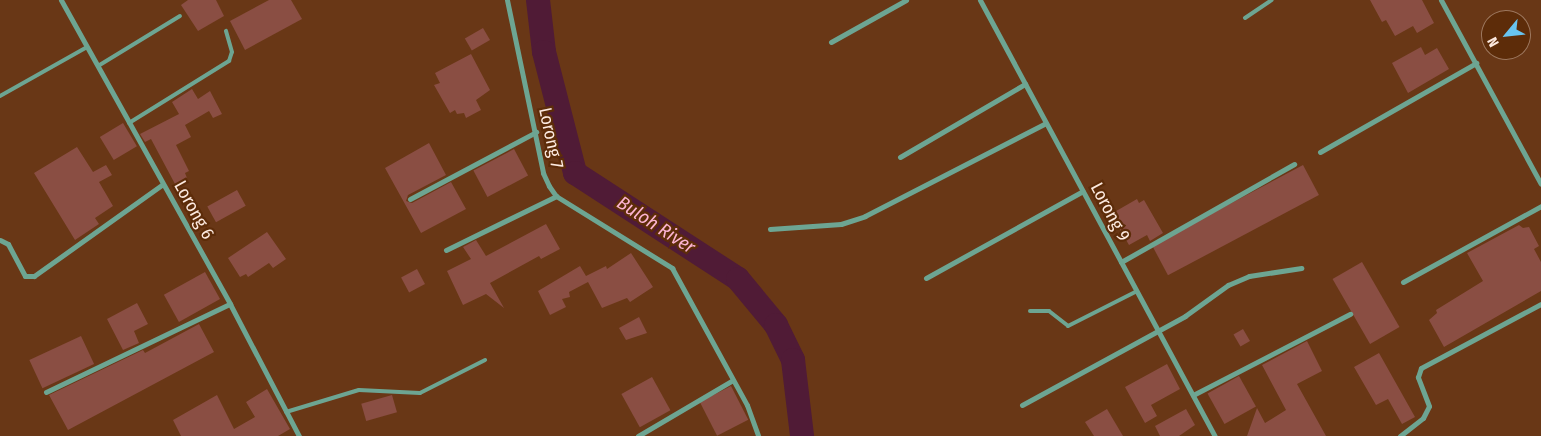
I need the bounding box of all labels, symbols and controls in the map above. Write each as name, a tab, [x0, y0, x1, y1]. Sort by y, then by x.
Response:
north arrow	[1481, 10, 1531, 60]
text: N	[1484, 34, 1503, 50]
street label: Lorong 7	[534, 106, 568, 170]
street label: Lorong 6	[169, 177, 219, 243]
street label: Lorong 9	[1086, 179, 1134, 245]
water label: Buloh River	[613, 191, 699, 259]

